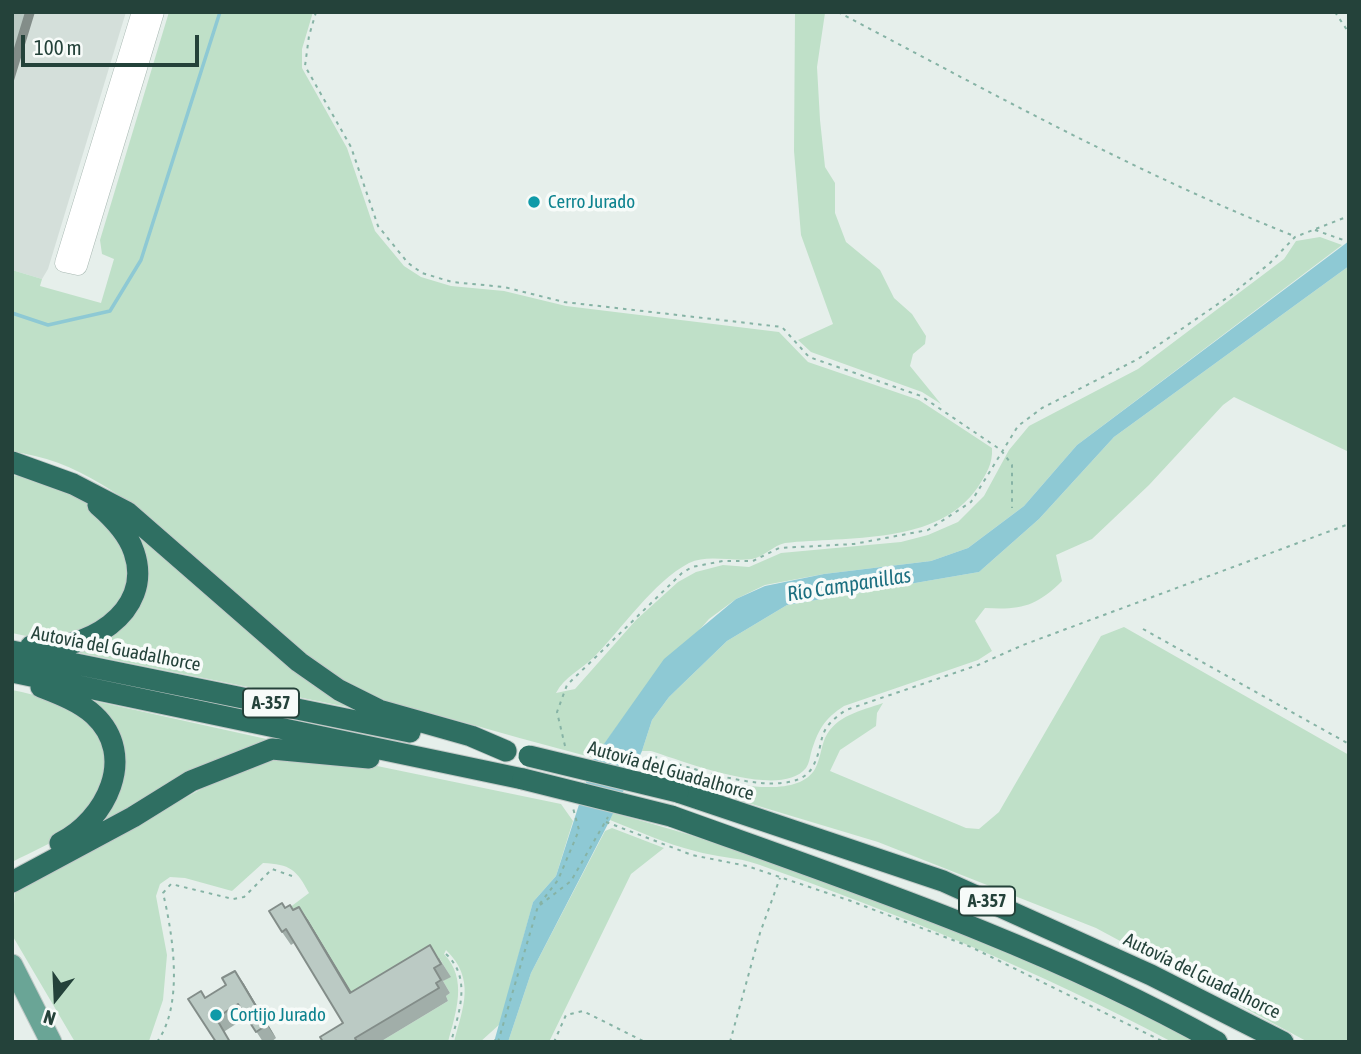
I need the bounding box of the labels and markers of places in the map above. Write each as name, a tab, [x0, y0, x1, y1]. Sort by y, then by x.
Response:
place label: Cerro Jurado	[548, 191, 635, 213]
marker: Cerro Jurado	[526, 194, 542, 210]
place label: Cortijo Jurado	[230, 1004, 326, 1026]
marker: Cortijo Jurado	[208, 1007, 224, 1023]

